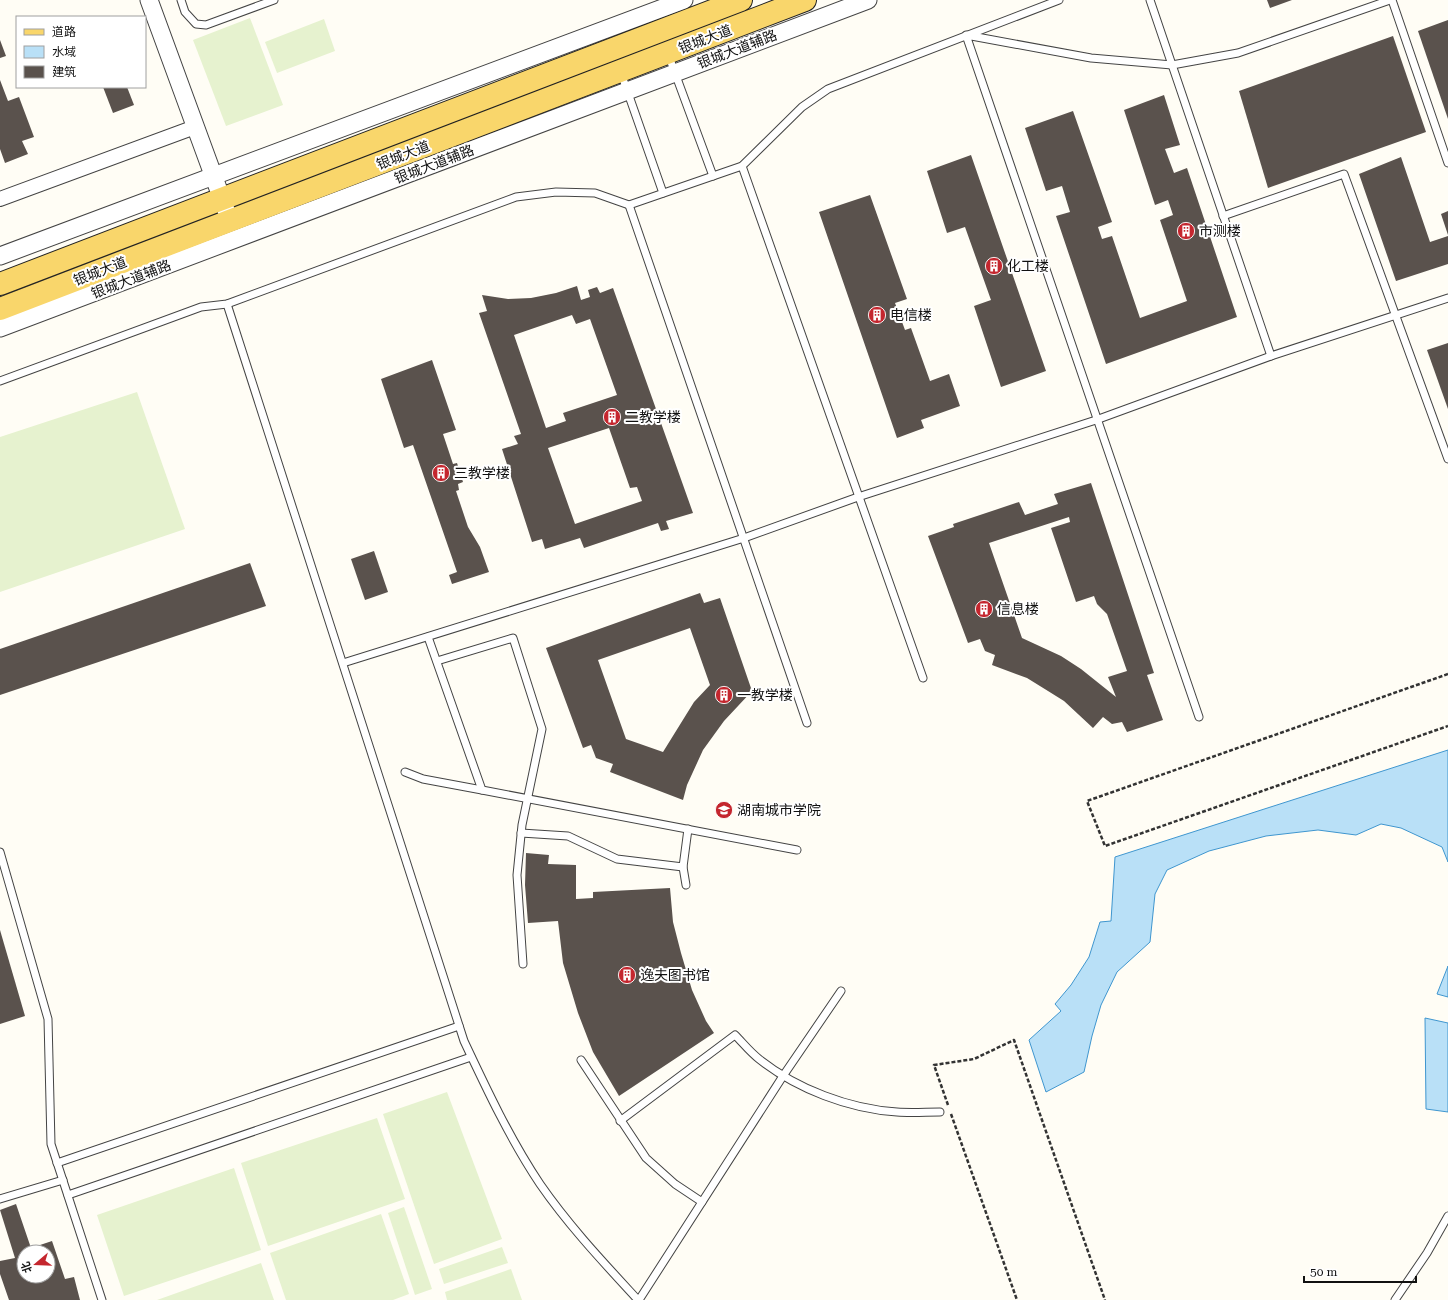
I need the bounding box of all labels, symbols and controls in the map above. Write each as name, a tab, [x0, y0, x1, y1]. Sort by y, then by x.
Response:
legend	[16, 16, 146, 88]
street label: 银城大道	[676, 21, 734, 57]
text: 道路	[52, 25, 76, 39]
street label: 银城大道辅路	[695, 26, 779, 72]
text: 水域	[52, 45, 76, 59]
text: 建筑	[52, 65, 76, 79]
street label: 银城大道	[374, 137, 432, 173]
street label: 银城大道辅路	[392, 141, 476, 187]
building icon: 市测楼	[1176, 221, 1196, 241]
place label: 市测楼	[1199, 223, 1241, 239]
street label: 银城大道	[71, 253, 129, 289]
street label: 银城大道辅路	[89, 256, 173, 302]
building icon: 化工楼	[984, 256, 1004, 276]
place label: 化工楼	[1007, 258, 1049, 274]
building icon: 电信楼	[867, 305, 887, 325]
place label: 电信楼	[890, 307, 932, 323]
building icon: 二教学楼	[602, 407, 622, 427]
place label: 二教学楼	[625, 409, 681, 425]
building icon: 三教学楼	[431, 463, 451, 483]
place label: 三教学楼	[454, 465, 510, 481]
building icon: 信息楼	[974, 599, 994, 619]
place label: 信息楼	[997, 601, 1039, 617]
building icon: 一教学楼	[714, 685, 734, 705]
place label: 一教学楼	[737, 687, 793, 703]
school or university icon: 湖南城市学院	[714, 800, 734, 820]
place label: 湖南城市学院	[737, 802, 821, 818]
building icon: 逸夫图书馆	[617, 965, 637, 985]
place label: 逸夫图书馆	[640, 967, 710, 983]
north arrow	[16, 1244, 56, 1284]
scale bar	[1304, 1258, 1416, 1284]
text: 北	[19, 1260, 35, 1274]
text: 50 m	[1310, 1265, 1337, 1279]

